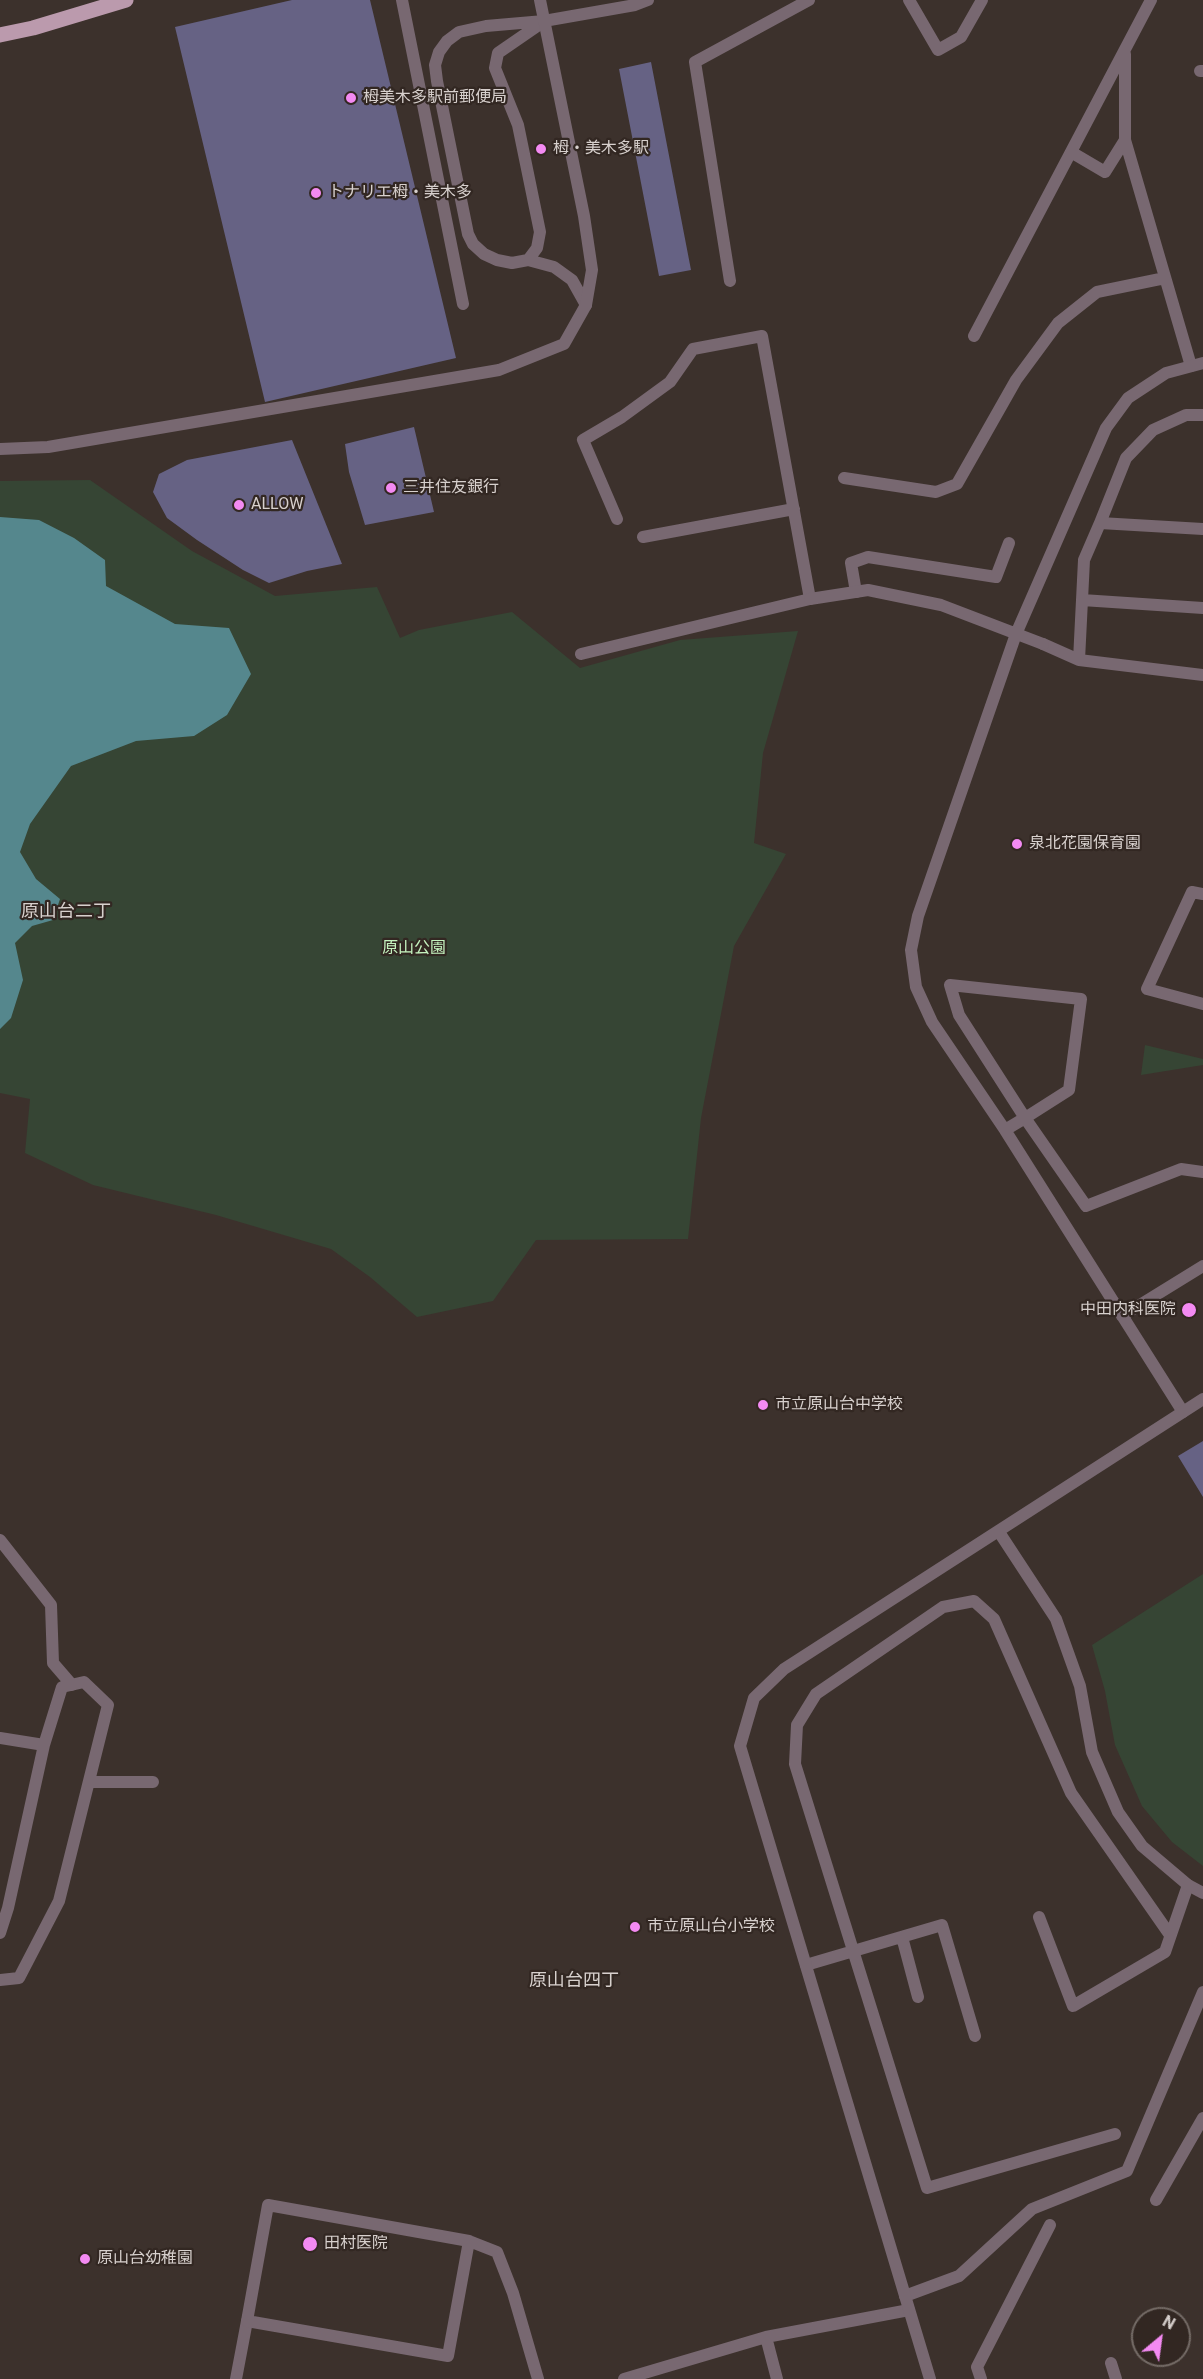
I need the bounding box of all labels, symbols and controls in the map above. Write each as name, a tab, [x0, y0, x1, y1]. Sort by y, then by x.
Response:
place label: 栂美木多駅前郵便局	[363, 88, 507, 108]
marker: 栂美木多駅前郵便局	[344, 91, 358, 105]
place label: 栂・美木多駅	[553, 139, 649, 159]
marker: 栂・美木多駅	[534, 142, 548, 156]
place label: トナリエ栂・美木多	[328, 183, 472, 203]
marker: トナリエ栂・美木多	[309, 186, 323, 200]
place label: 三井住友銀行	[403, 478, 499, 498]
marker: 三井住友銀行	[384, 481, 398, 495]
place label: ALLOW	[251, 495, 303, 515]
marker: ALLOW	[232, 498, 246, 512]
place label: 泉北花園保育園	[1029, 834, 1141, 854]
marker: 泉北花園保育園	[1010, 837, 1024, 851]
district label: 原山台二丁	[21, 901, 111, 923]
park label: 原山公園	[382, 939, 446, 959]
place label: 中田内科医院	[1080, 1300, 1176, 1320]
marker: 中田内科医院	[1180, 1301, 1198, 1319]
place label: 市立原山台中学校	[775, 1395, 903, 1415]
marker: 市立原山台中学校	[756, 1398, 770, 1412]
place label: 市立原山台小学校	[647, 1917, 775, 1937]
marker: 市立原山台小学校	[628, 1920, 642, 1934]
district label: 原山台四丁	[529, 1970, 619, 1992]
place label: 田村医院	[324, 2234, 388, 2254]
marker: 田村医院	[301, 2235, 319, 2253]
place label: 原山台幼稚園	[97, 2249, 193, 2269]
marker: 原山台幼稚園	[78, 2252, 92, 2266]
north arrow	[1131, 2307, 1191, 2367]
text: N	[1159, 2312, 1179, 2334]

